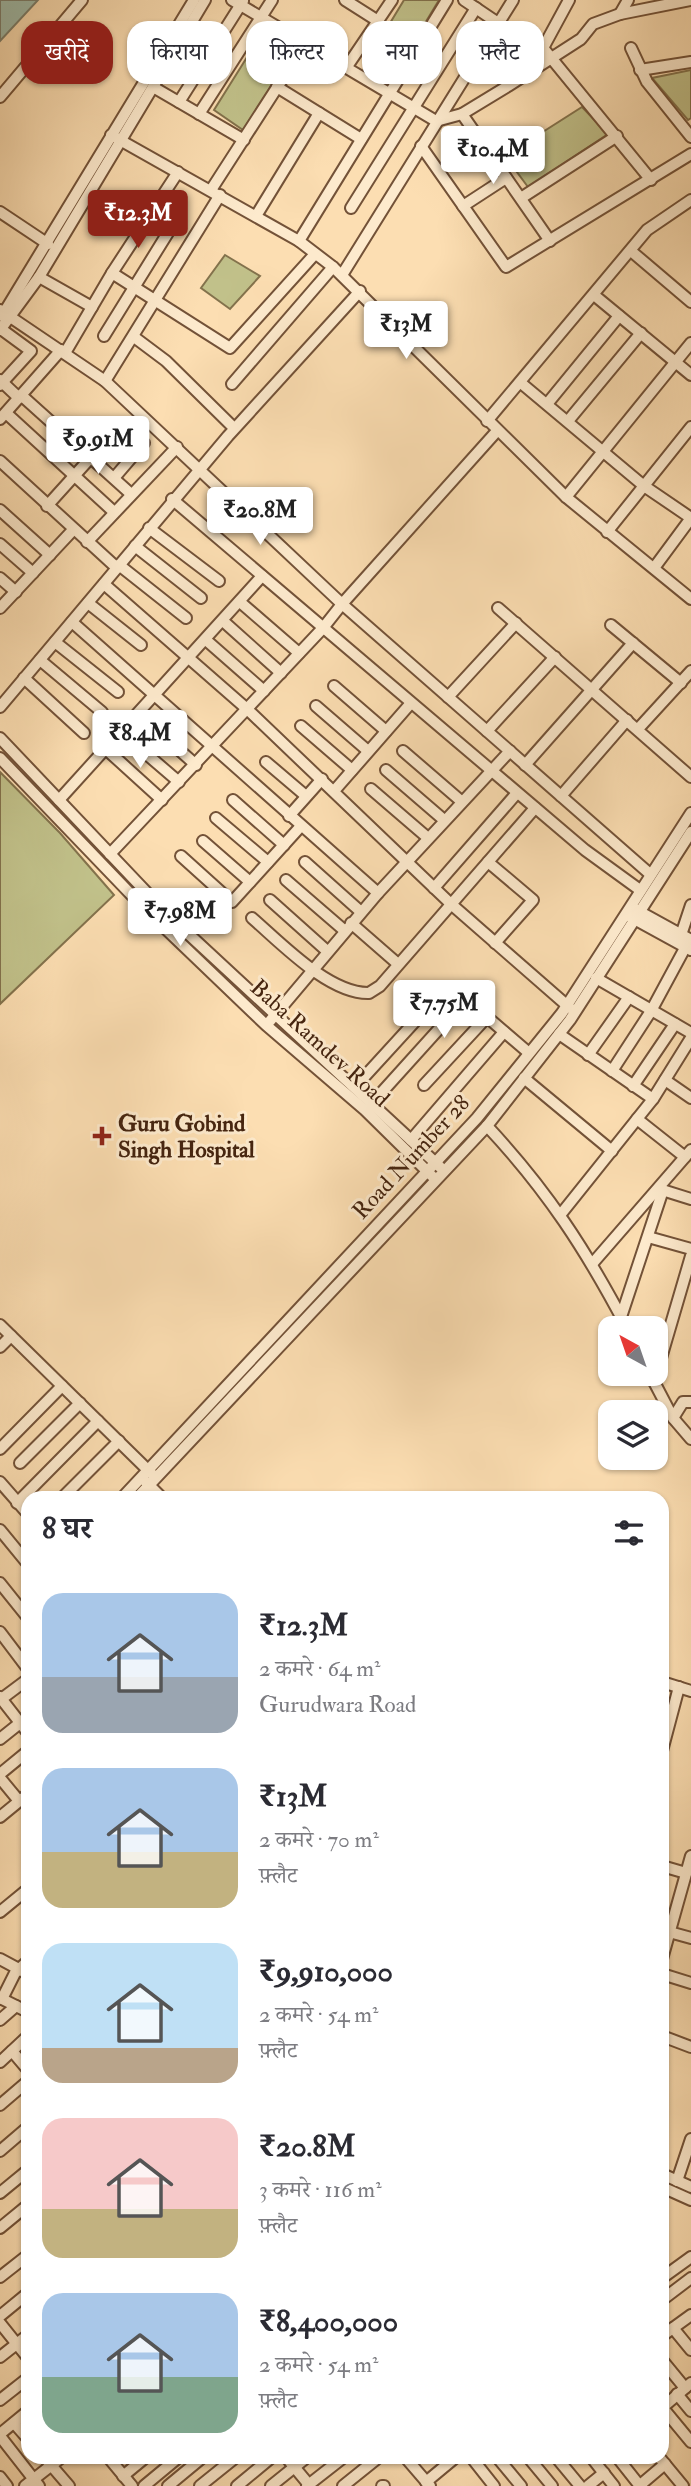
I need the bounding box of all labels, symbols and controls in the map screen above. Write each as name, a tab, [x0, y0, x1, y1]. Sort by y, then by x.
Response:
chip: खरीदें	[21, 21, 113, 84]
chip: किराया	[127, 21, 232, 84]
chip: फ़िल्टर	[246, 21, 348, 84]
chip: नया	[362, 21, 442, 84]
chip: फ़्लैट	[456, 21, 544, 84]
pin: ₹10.4M	[436, 127, 550, 186]
text: ₹10.4M	[457, 134, 529, 163]
pin: ₹12.3M	[81, 190, 195, 250]
text: ₹12.3M	[104, 198, 172, 227]
pin: ₹13M	[365, 302, 447, 361]
text: ₹13M	[380, 309, 432, 338]
pin: ₹9.91M	[41, 416, 155, 476]
text: ₹9.91M	[62, 424, 134, 453]
pin: ₹20.8M	[203, 488, 317, 547]
text: ₹20.8M	[223, 495, 297, 524]
pin: ₹8.4M	[91, 710, 189, 770]
text: ₹8.4M	[108, 718, 172, 747]
pin: ₹7.98M	[123, 888, 237, 948]
text: ₹7.98M	[144, 896, 216, 925]
street label: Baba Ramdev Road	[244, 973, 396, 1113]
pin: ₹7.75M	[387, 981, 501, 1040]
text: ₹7.75M	[409, 988, 479, 1017]
street label: Road Number 28	[346, 1089, 476, 1225]
place label: Guru Gobind Singh Hospital	[118, 1109, 256, 1165]
marker: Guru Gobind Singh Hospital	[92, 1126, 112, 1146]
north arrow	[598, 1316, 668, 1386]
map controls	[598, 1316, 668, 1470]
button: layers	[598, 1400, 668, 1470]
text: 8 घर	[42, 1510, 92, 1547]
icon: filters	[610, 1514, 648, 1552]
text: ₹12.3M	[259, 1607, 348, 1644]
icon: home	[98, 1621, 182, 1705]
text: 2 कमरे · 64 m²	[259, 1654, 381, 1683]
text: Gurudwara Road	[259, 1690, 416, 1719]
text: ₹13M	[259, 1778, 327, 1815]
icon: home	[98, 1796, 182, 1880]
text: 2 कमरे · 70 m²	[259, 1825, 379, 1854]
text: फ़्लैट	[259, 1861, 297, 1890]
text: ₹9,910,000	[259, 1953, 393, 1990]
icon: home	[98, 1971, 182, 2055]
text: 2 कमरे · 54 m²	[259, 2000, 379, 2029]
text: फ़्लैट	[259, 2036, 297, 2065]
text: ₹20.8M	[259, 2128, 355, 2165]
icon: home	[98, 2146, 182, 2230]
text: 3 कमरे · 116 m²	[259, 2175, 382, 2204]
text: फ़्लैट	[259, 2211, 297, 2240]
text: ₹8,400,000	[259, 2303, 398, 2340]
icon: home	[98, 2321, 182, 2405]
text: 2 कमरे · 54 m²	[259, 2350, 379, 2379]
text: फ़्लैट	[259, 2386, 297, 2415]

